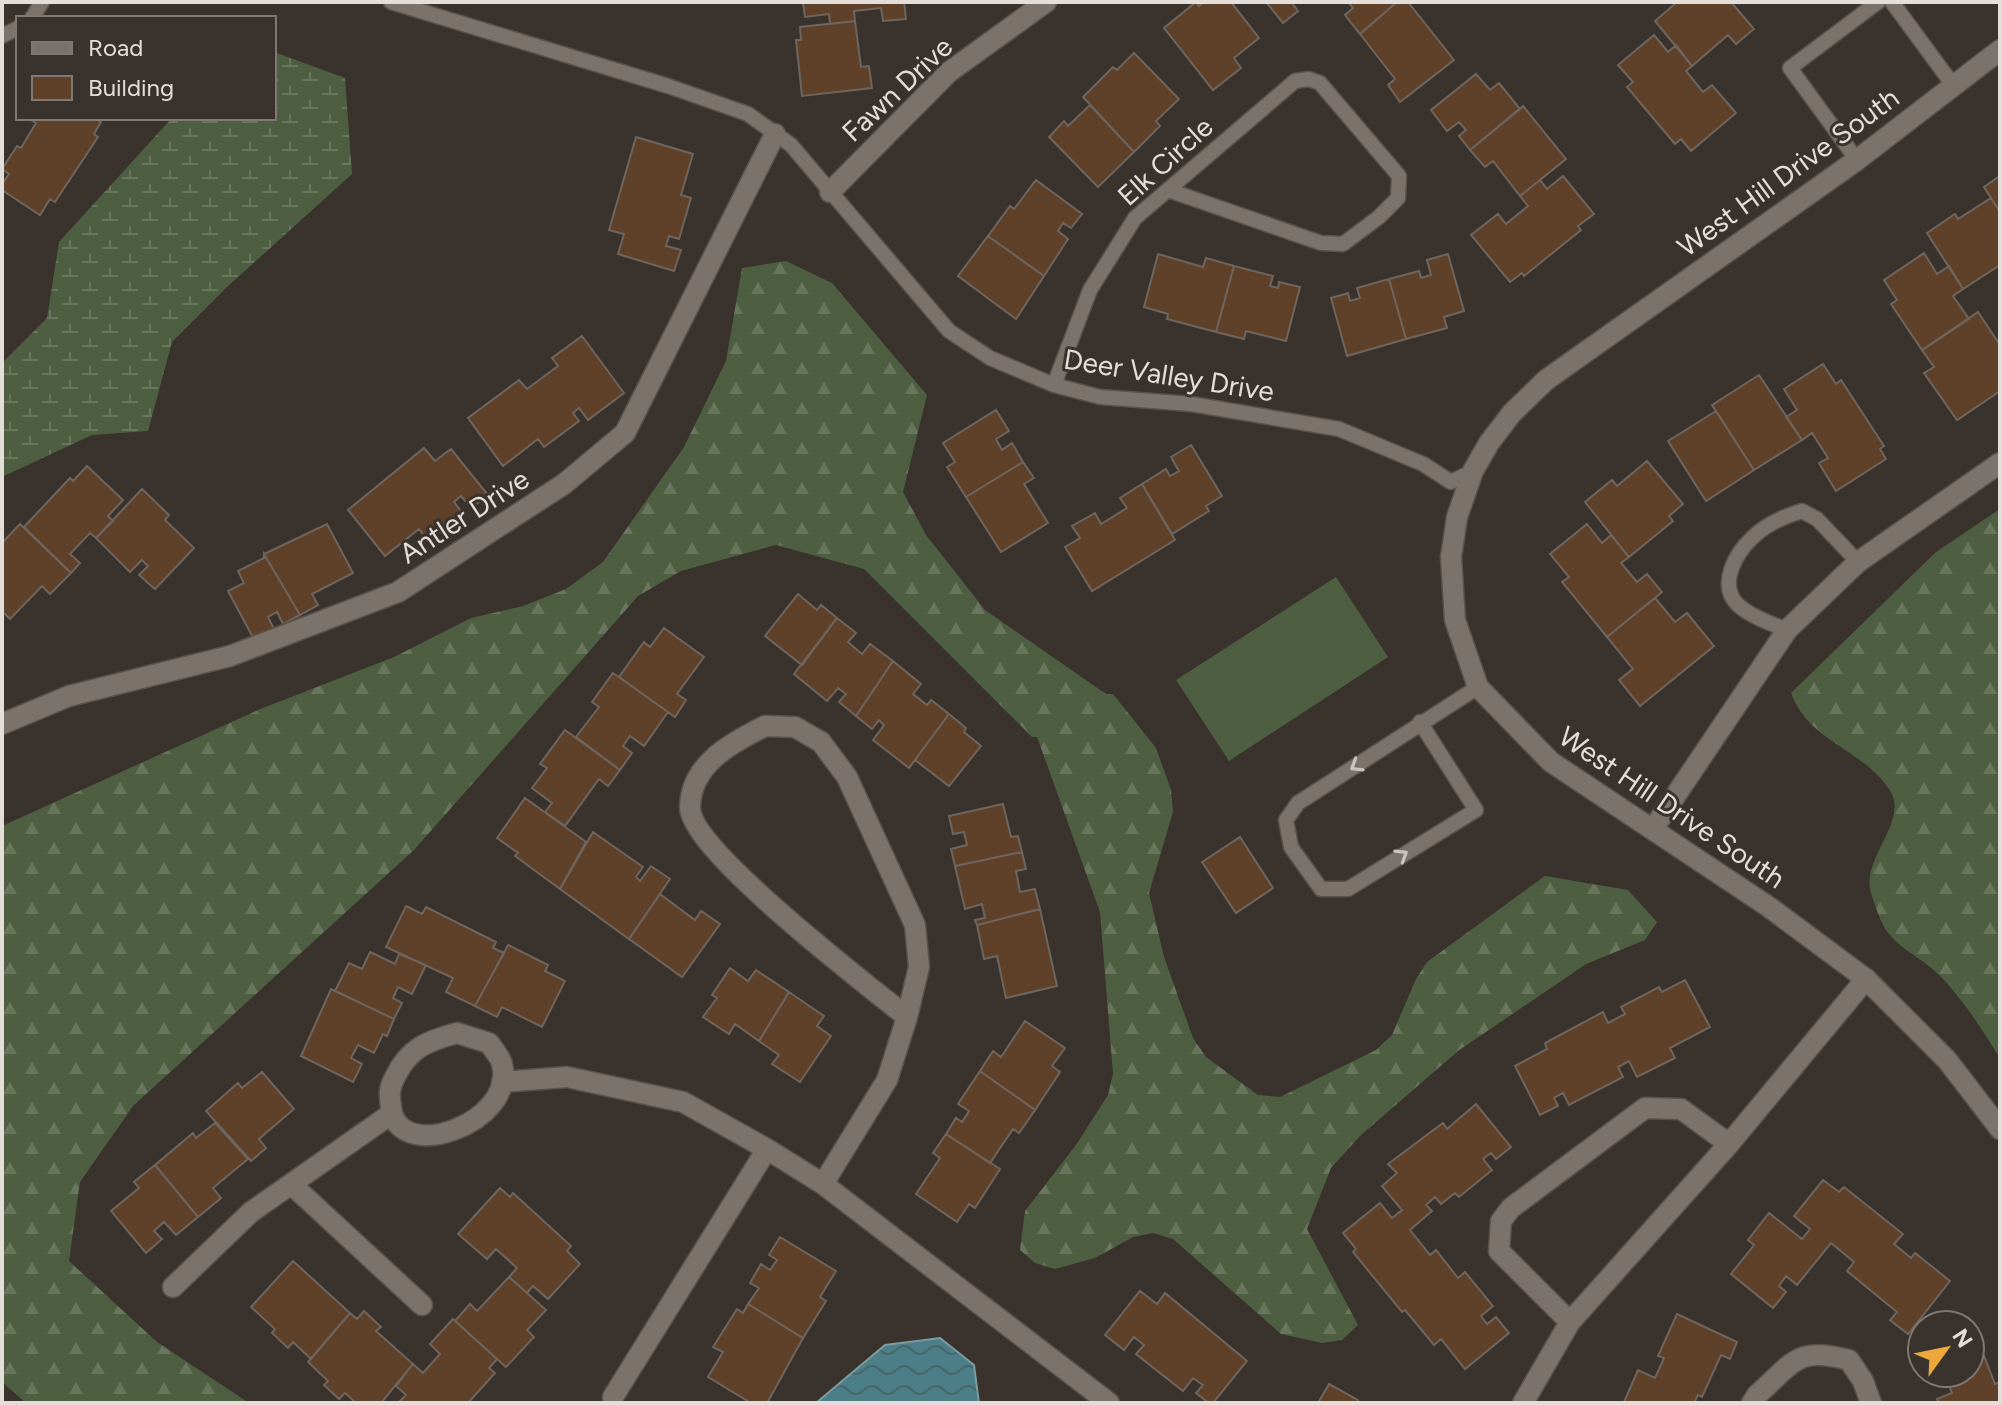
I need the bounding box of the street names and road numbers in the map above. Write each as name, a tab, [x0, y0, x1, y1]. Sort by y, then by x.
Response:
street label: Fawn Drive	[835, 29, 959, 149]
street label: West Hill Drive South	[1671, 80, 1905, 264]
street label: Elk Circle	[1111, 110, 1219, 212]
street label: Deer Valley Drive	[1061, 342, 1277, 408]
street label: Antler Drive	[393, 462, 535, 570]
street label: West Hill Drive South	[1553, 719, 1791, 895]

